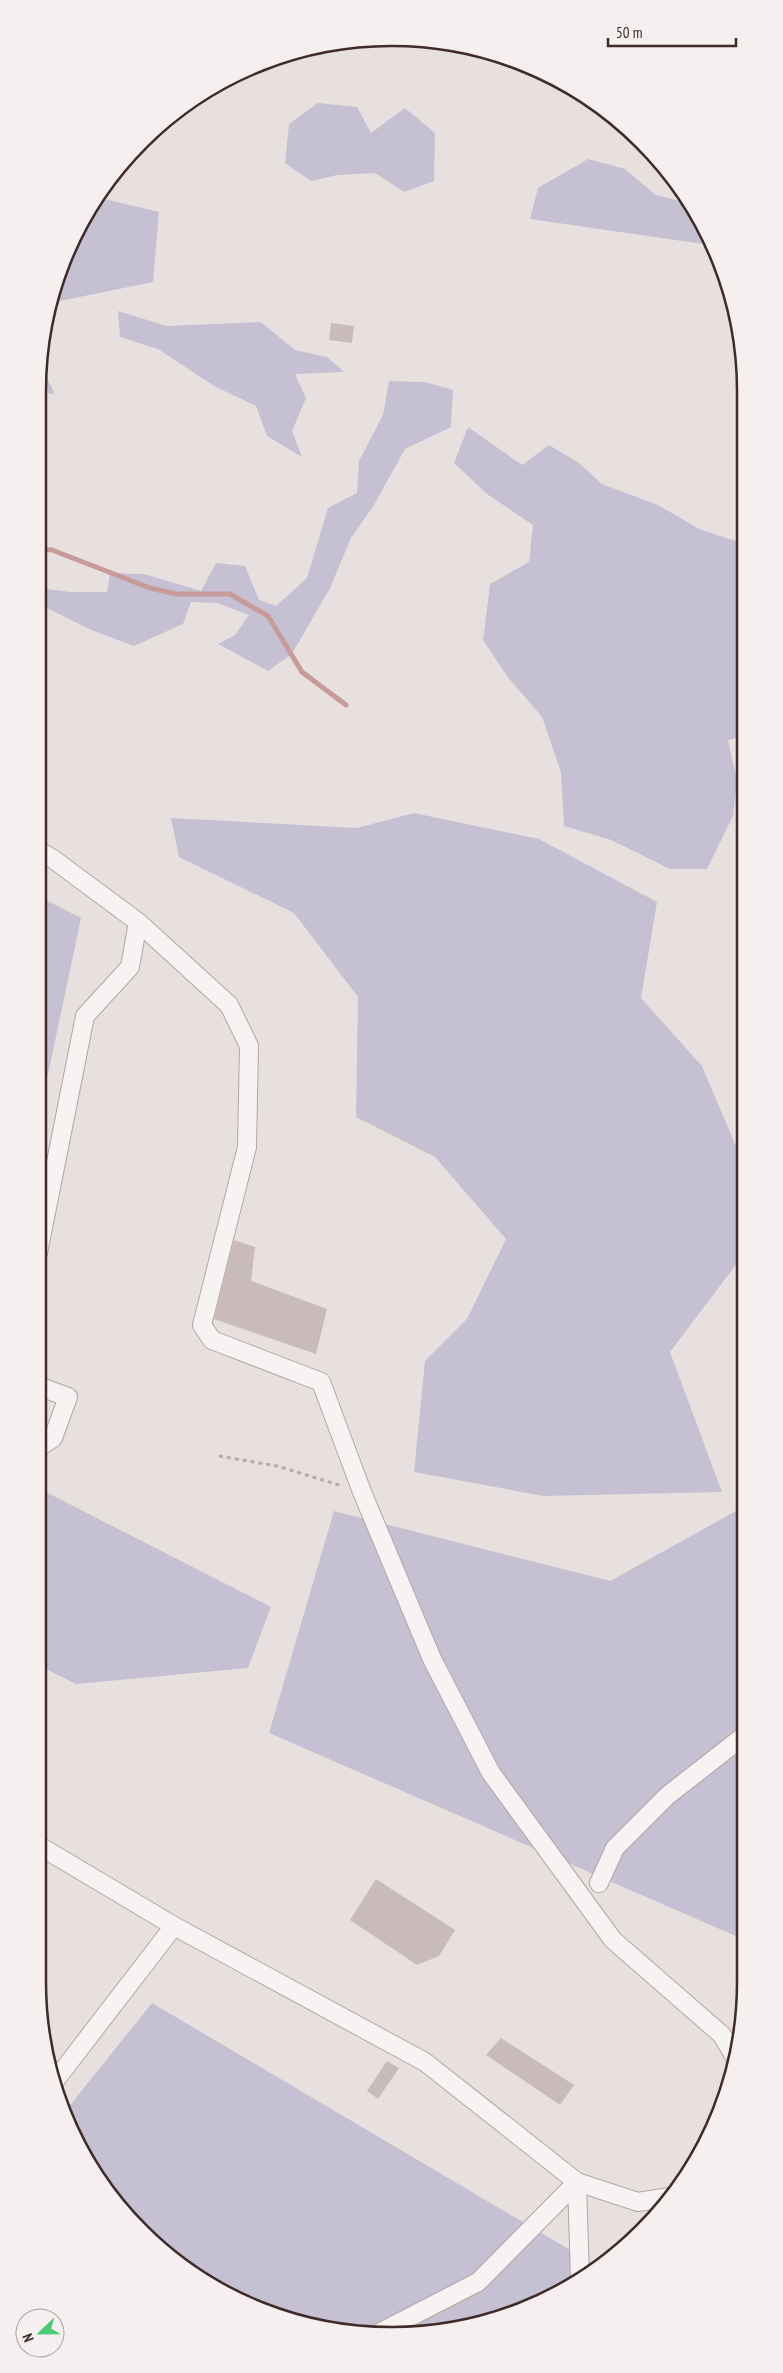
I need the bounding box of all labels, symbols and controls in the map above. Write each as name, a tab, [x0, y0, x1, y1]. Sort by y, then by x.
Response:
scale bar	[608, 15, 736, 47]
text: 50 m	[616, 23, 642, 42]
north arrow	[15, 2308, 65, 2358]
text: N	[18, 2331, 38, 2345]

